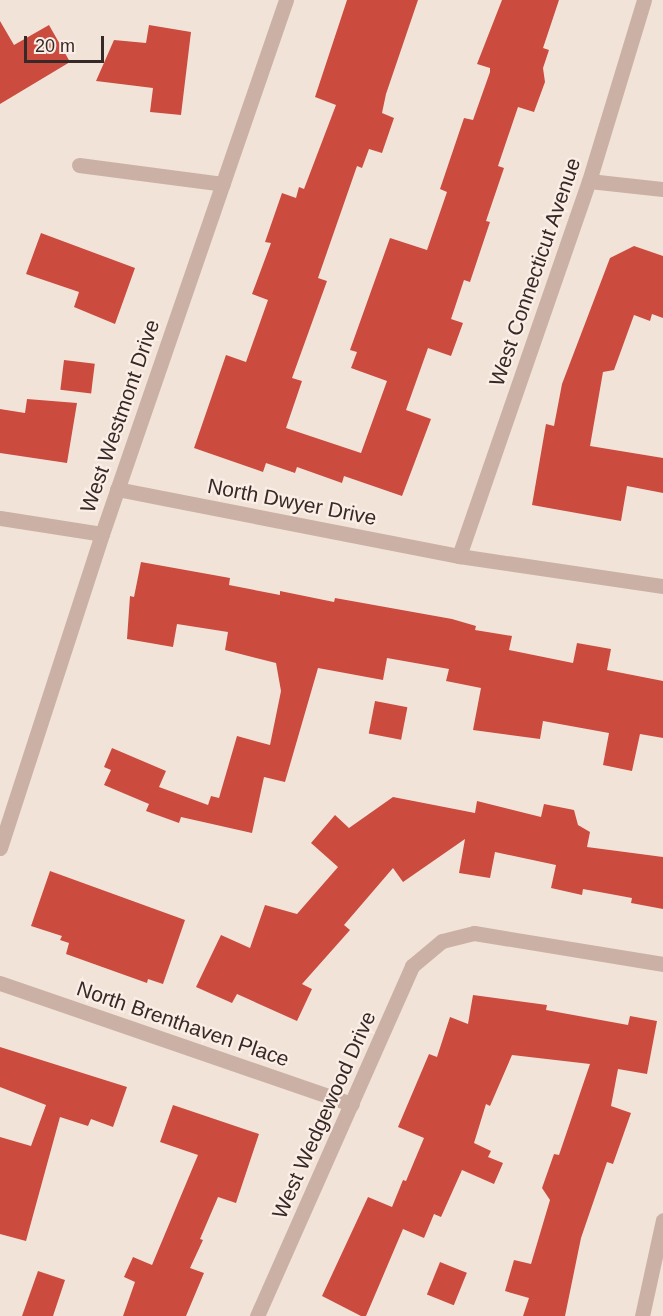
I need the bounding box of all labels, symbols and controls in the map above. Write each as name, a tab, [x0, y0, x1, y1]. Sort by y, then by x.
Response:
scale bar	[27, 24, 106, 62]
text: 20 m	[35, 36, 75, 56]
street label: West Connecticut Avenue	[484, 154, 586, 390]
street label: West Westmont Drive	[75, 316, 165, 516]
street label: North Dwyer Drive	[205, 473, 379, 531]
street label: North Brenthaven Place	[73, 976, 293, 1072]
street label: West Wedgewood Drive	[267, 1007, 381, 1223]

